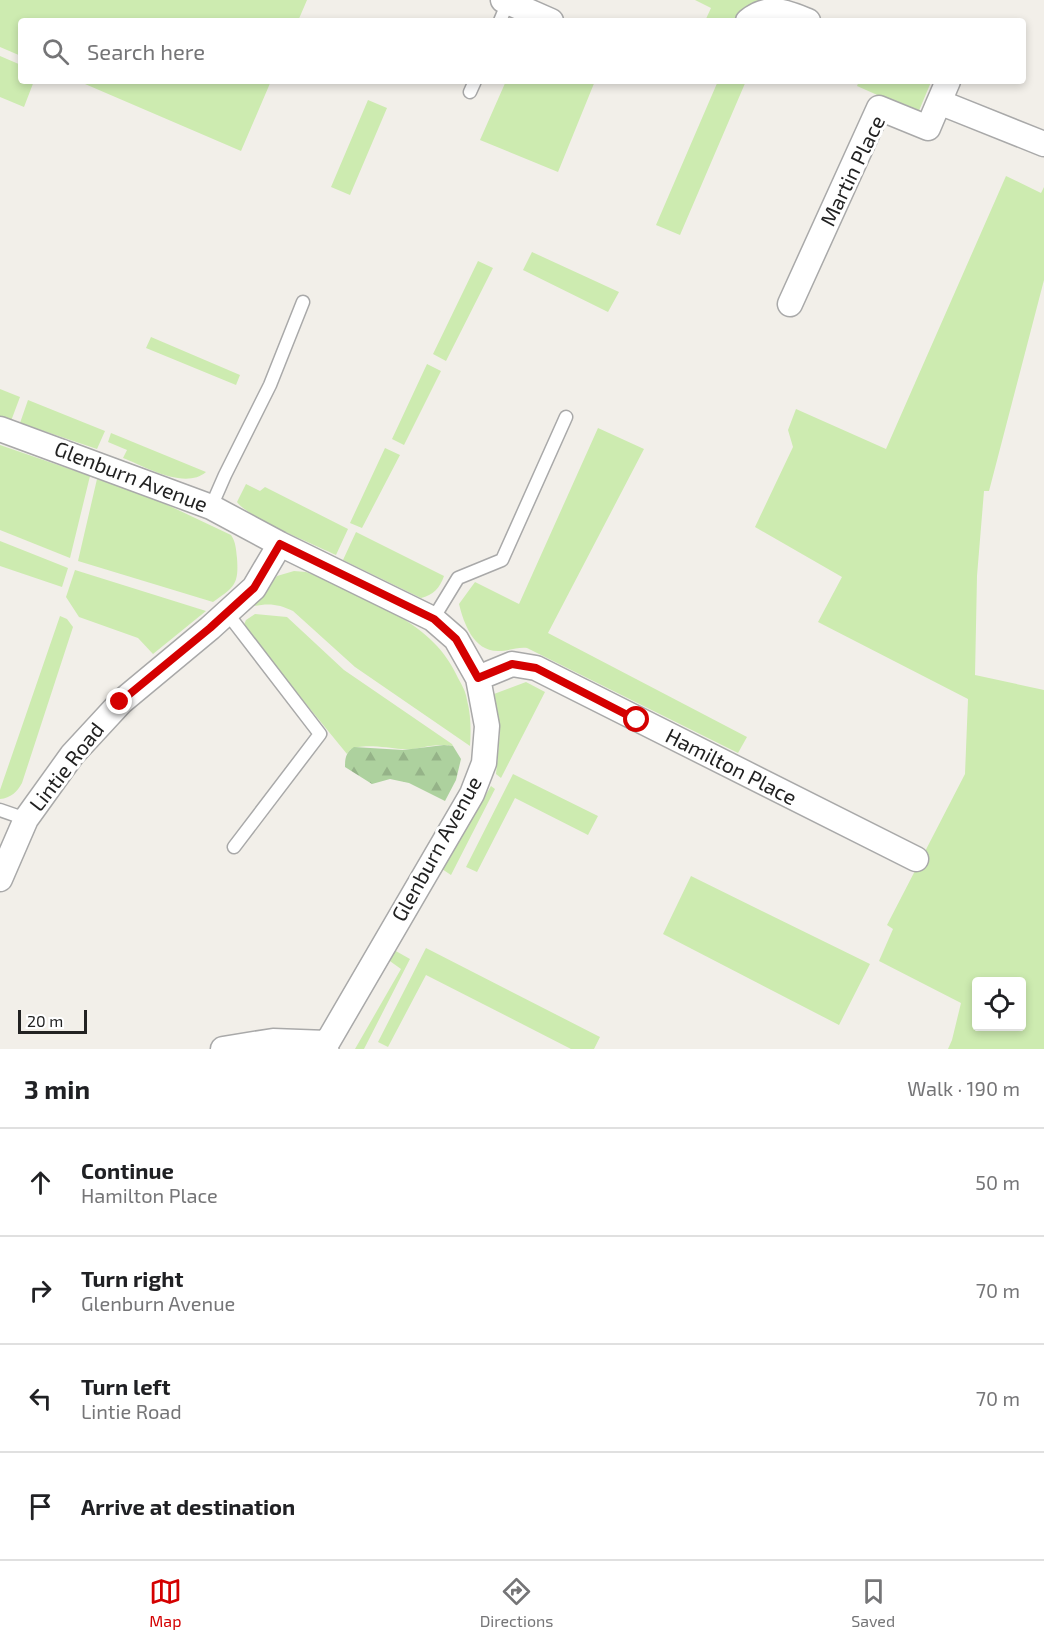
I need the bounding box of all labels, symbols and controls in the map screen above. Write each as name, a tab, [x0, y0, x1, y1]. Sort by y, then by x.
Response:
search box	[18, 18, 1026, 84]
icon: search	[39, 35, 72, 68]
text: Search here	[87, 38, 205, 64]
street label: Martin Place	[814, 111, 889, 230]
street label: Glenburn Avenue	[51, 435, 212, 516]
route end	[106, 688, 132, 714]
route start	[623, 706, 649, 732]
street label: Lintie Road	[23, 717, 108, 815]
street label: Hamilton Place	[662, 722, 801, 809]
street label: Glenburn Avenue	[385, 771, 486, 925]
map controls	[972, 977, 1026, 1031]
button: locate	[972, 977, 1026, 1031]
scale bar	[18, 1007, 87, 1034]
text: 20 m	[27, 1011, 63, 1030]
text: 3 min	[24, 1073, 90, 1104]
text: Walk · 190 m	[907, 1076, 1020, 1100]
text: Continue	[81, 1157, 174, 1183]
icon: ahead	[24, 1166, 57, 1199]
text: 50 m	[975, 1170, 1020, 1194]
text: Hamilton Place	[81, 1183, 218, 1207]
text: Turn right	[81, 1265, 183, 1291]
icon: right	[24, 1274, 57, 1307]
text: 70 m	[976, 1278, 1020, 1302]
text: Glenburn Avenue	[81, 1291, 235, 1315]
text: Turn left	[81, 1373, 170, 1399]
icon: left	[24, 1382, 57, 1415]
text: 70 m	[976, 1386, 1020, 1410]
text: Lintie Road	[81, 1399, 182, 1423]
icon: arrive	[24, 1490, 57, 1523]
text: Arrive at destination	[81, 1493, 295, 1519]
tab: Map	[149, 1575, 182, 1630]
tab: Directions	[480, 1575, 553, 1630]
tab: Saved	[851, 1575, 895, 1630]

